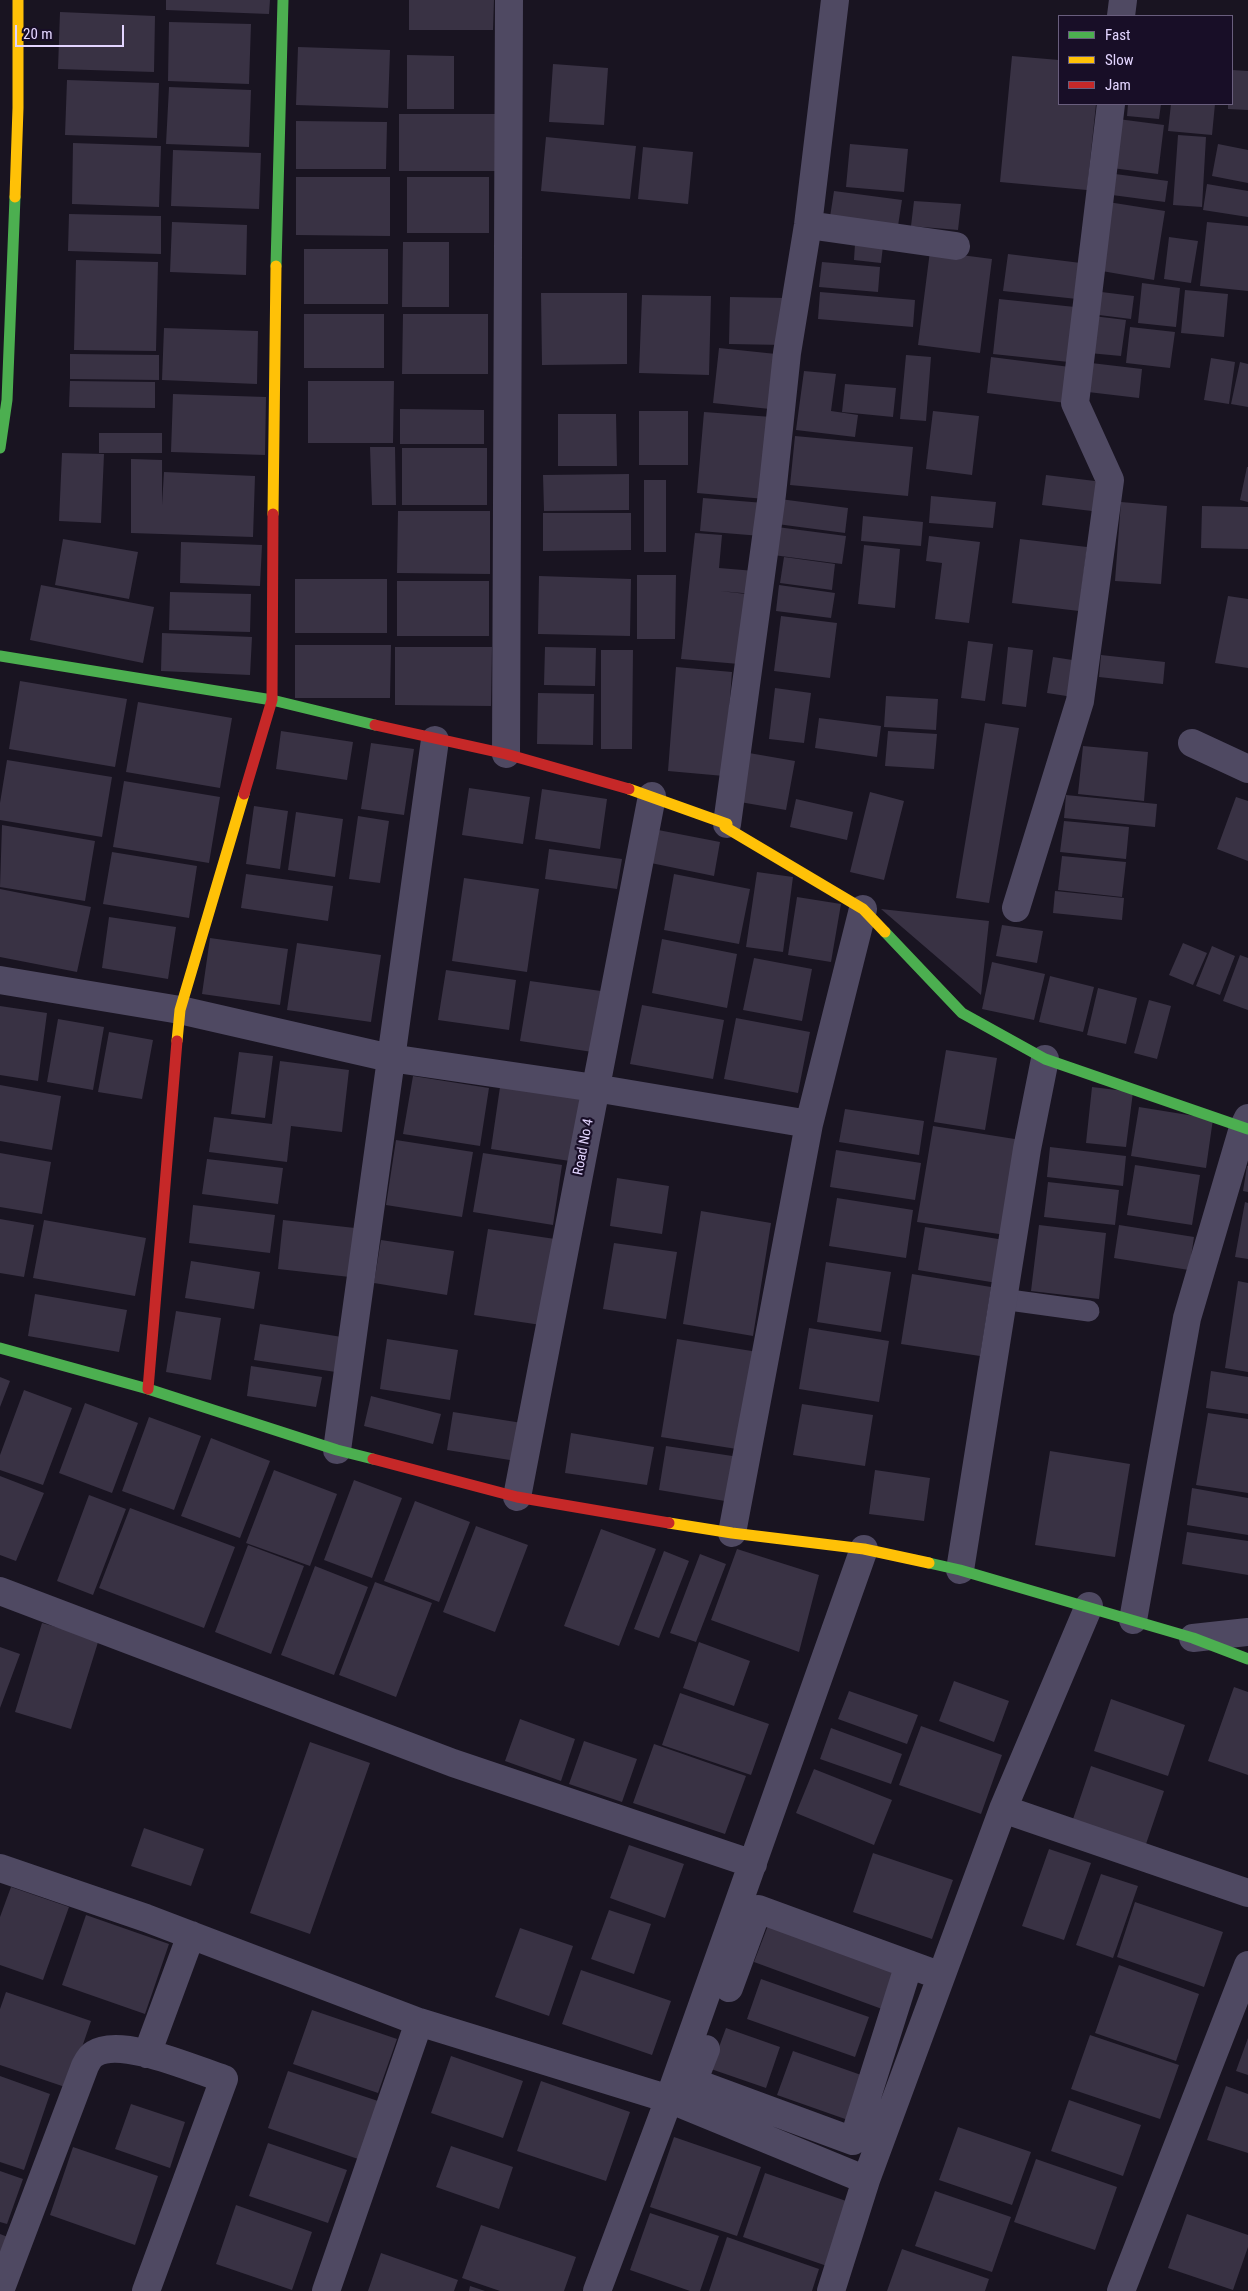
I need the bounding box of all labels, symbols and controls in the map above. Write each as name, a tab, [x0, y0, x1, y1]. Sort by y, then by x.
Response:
scale bar	[18, 15, 126, 47]
legend	[1058, 15, 1233, 105]
text: 20 m	[23, 25, 53, 43]
text: Fast	[1105, 26, 1130, 44]
text: Slow	[1105, 51, 1134, 69]
text: Jam	[1105, 76, 1131, 94]
street label: Road No 4	[570, 1117, 598, 1177]

